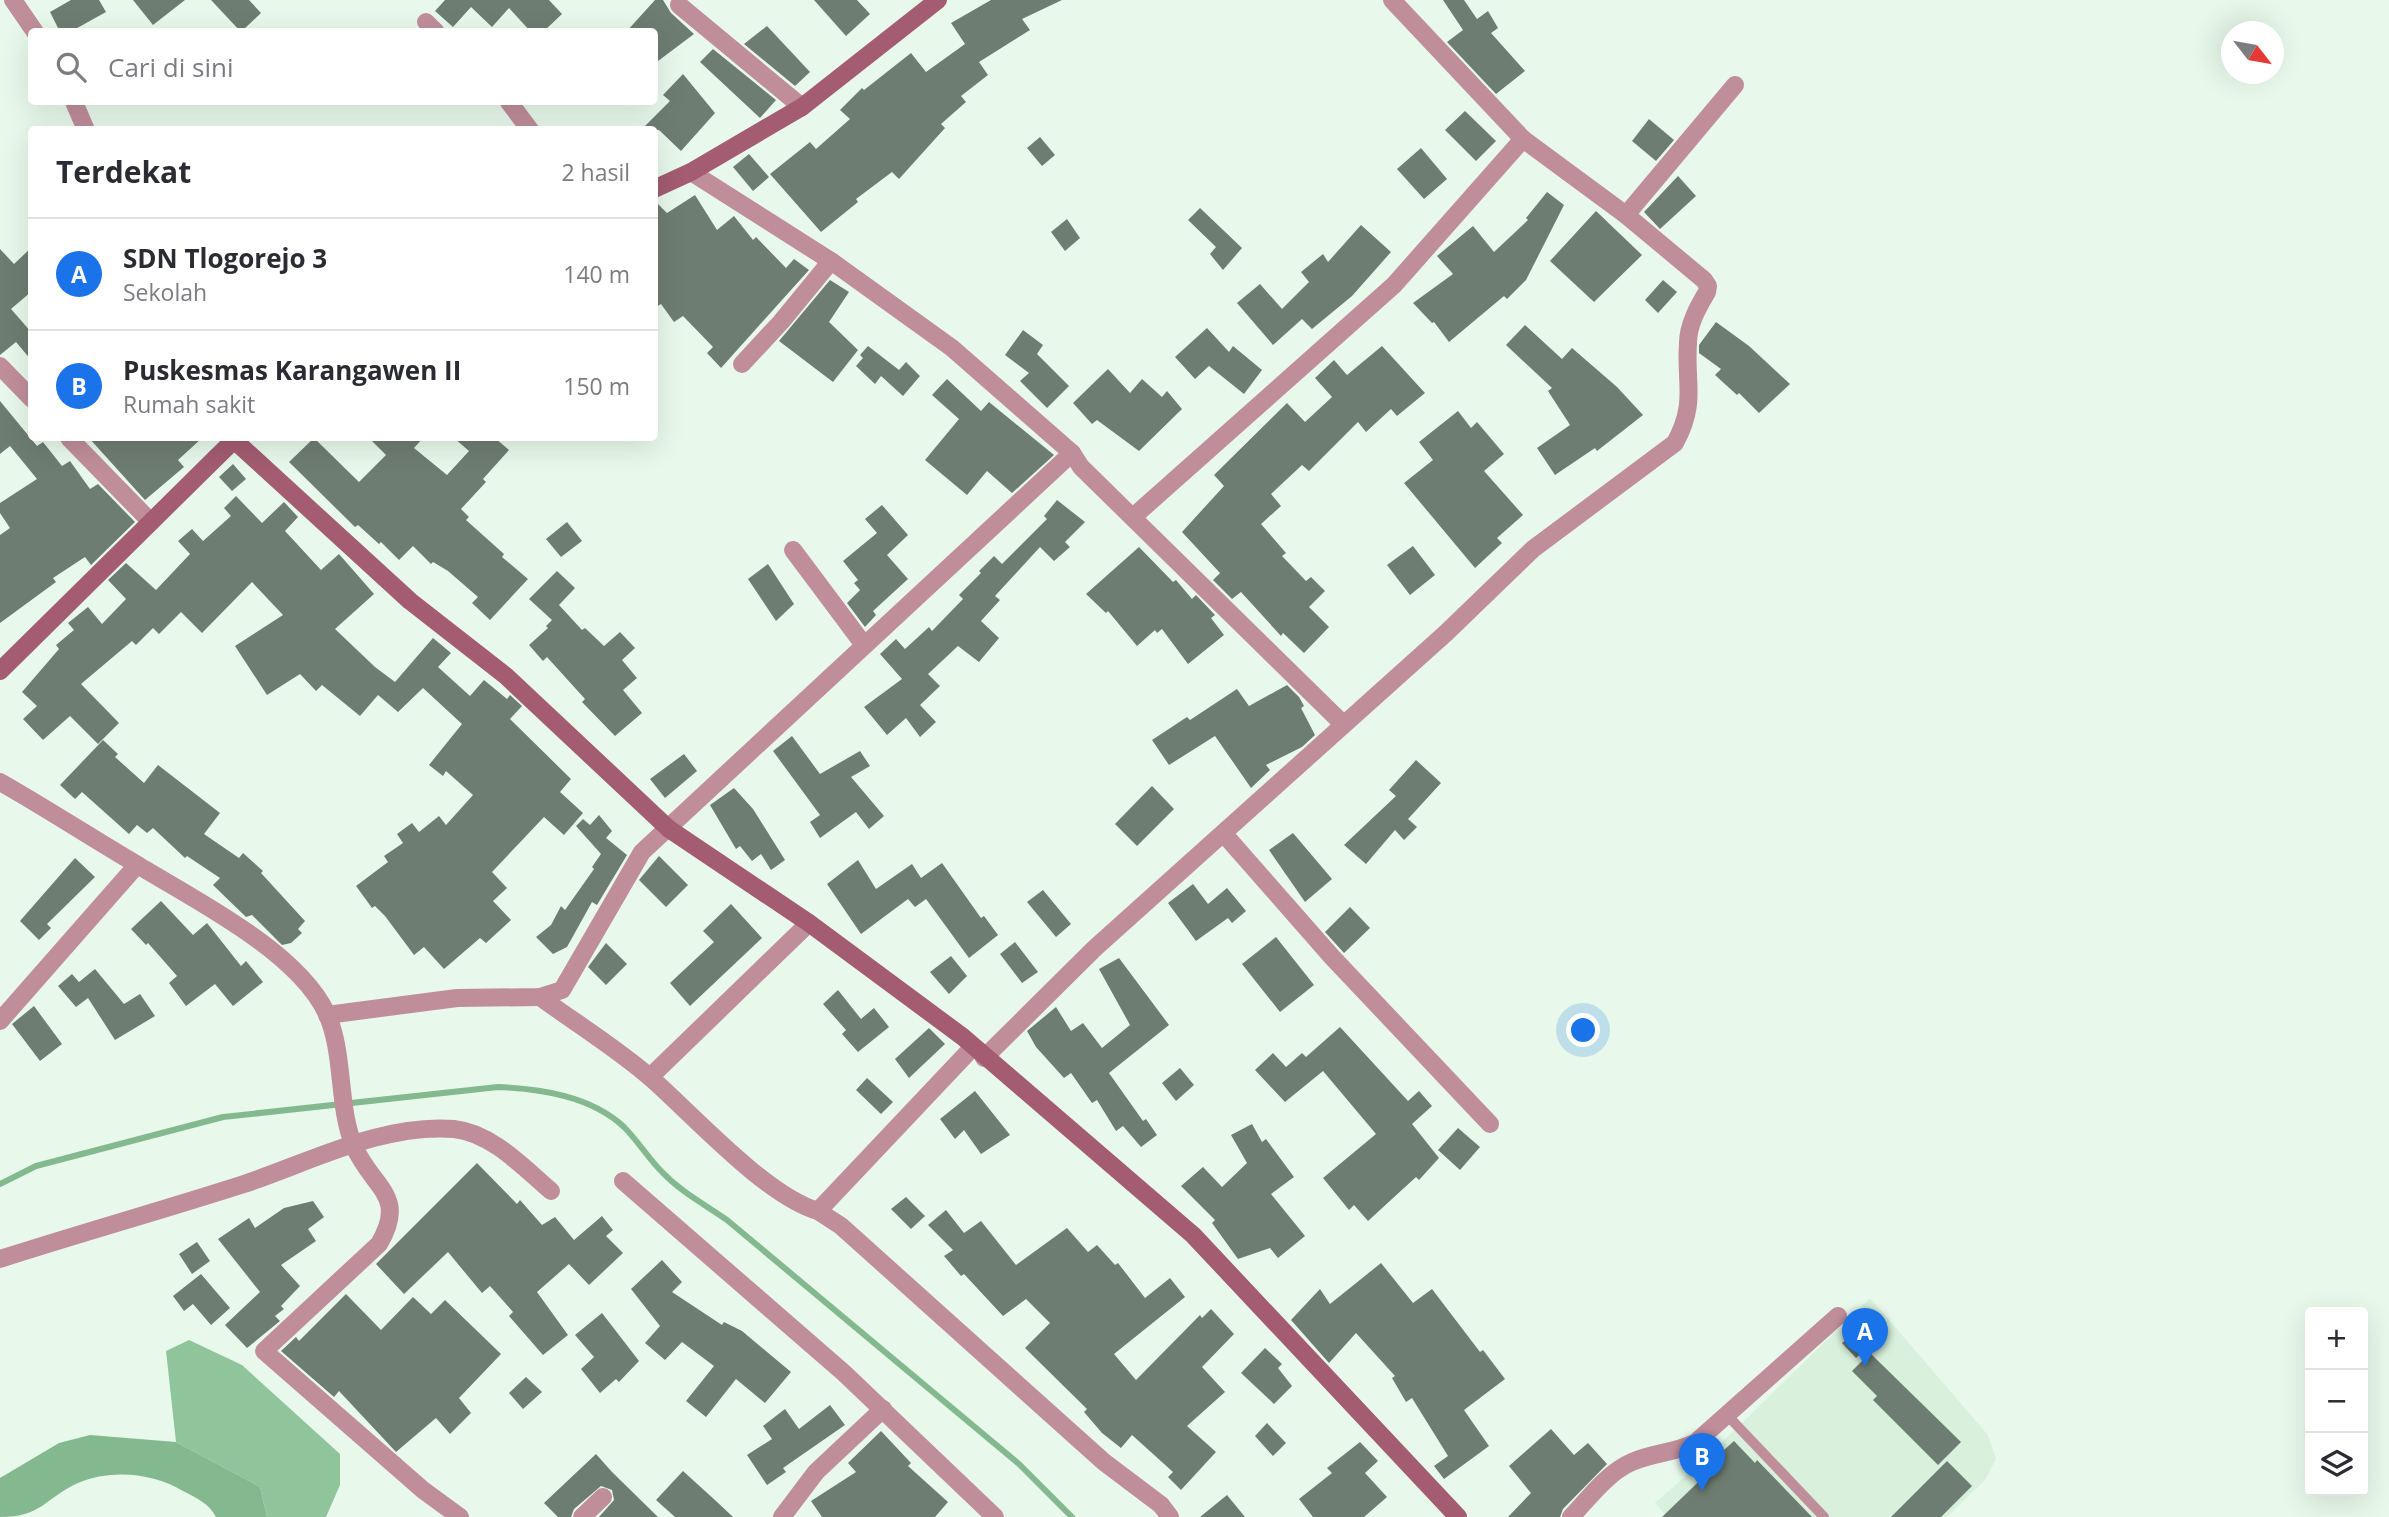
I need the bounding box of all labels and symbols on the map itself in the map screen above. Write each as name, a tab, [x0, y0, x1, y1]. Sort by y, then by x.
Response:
north arrow	[2221, 21, 2284, 84]
your location	[1566, 1013, 1600, 1047]
pin: A	[1842, 1308, 1888, 1366]
pin: B	[1679, 1433, 1725, 1491]

